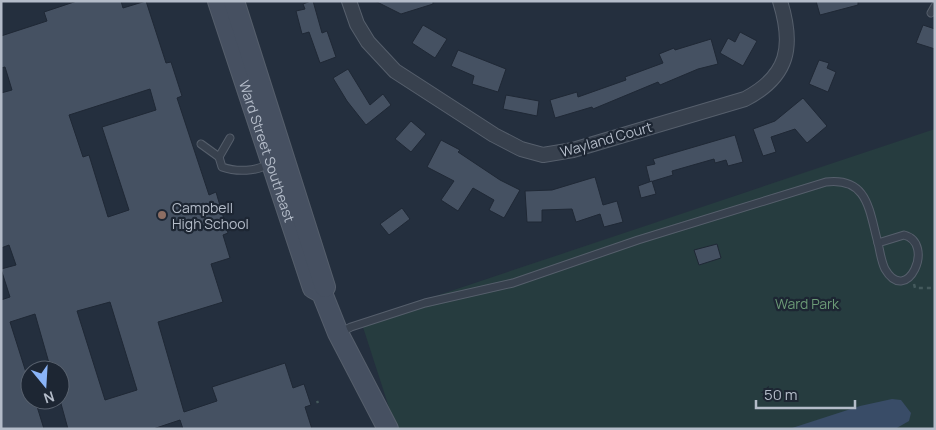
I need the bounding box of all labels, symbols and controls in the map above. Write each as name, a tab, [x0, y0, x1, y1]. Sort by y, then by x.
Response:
street label: Ward Street Southeast	[235, 78, 300, 225]
street label: Wayland Court	[558, 117, 655, 161]
place label: Campbell High School	[172, 198, 249, 233]
marker: Campbell High School	[156, 209, 168, 221]
park label: Ward Park	[775, 294, 840, 313]
north arrow	[20, 360, 70, 410]
scale bar	[756, 378, 855, 410]
text: 50 m	[764, 384, 798, 405]
text: N	[41, 387, 57, 408]

